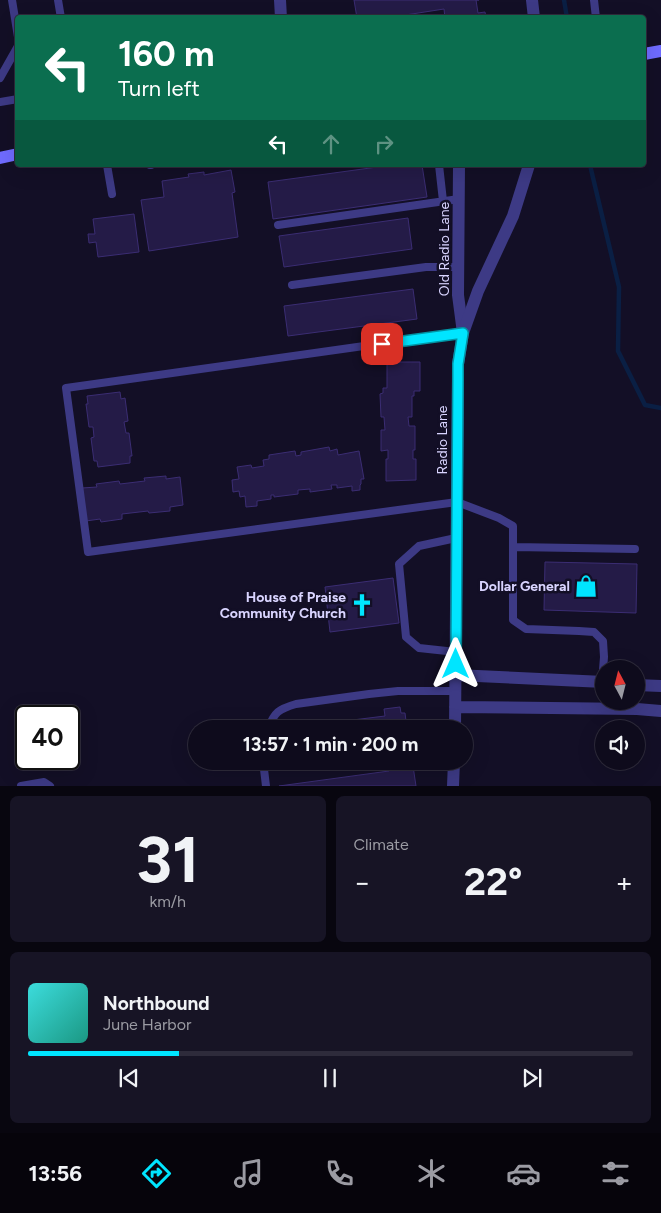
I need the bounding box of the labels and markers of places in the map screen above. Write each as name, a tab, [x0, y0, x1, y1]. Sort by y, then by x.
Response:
pin	[361, 323, 403, 365]
shop icon: Dollar General	[573, 573, 599, 599]
place label: Dollar General	[479, 578, 570, 595]
place label: House of Praise Community Church	[220, 589, 346, 622]
church icon: House of Praise Community Church	[349, 592, 375, 618]

